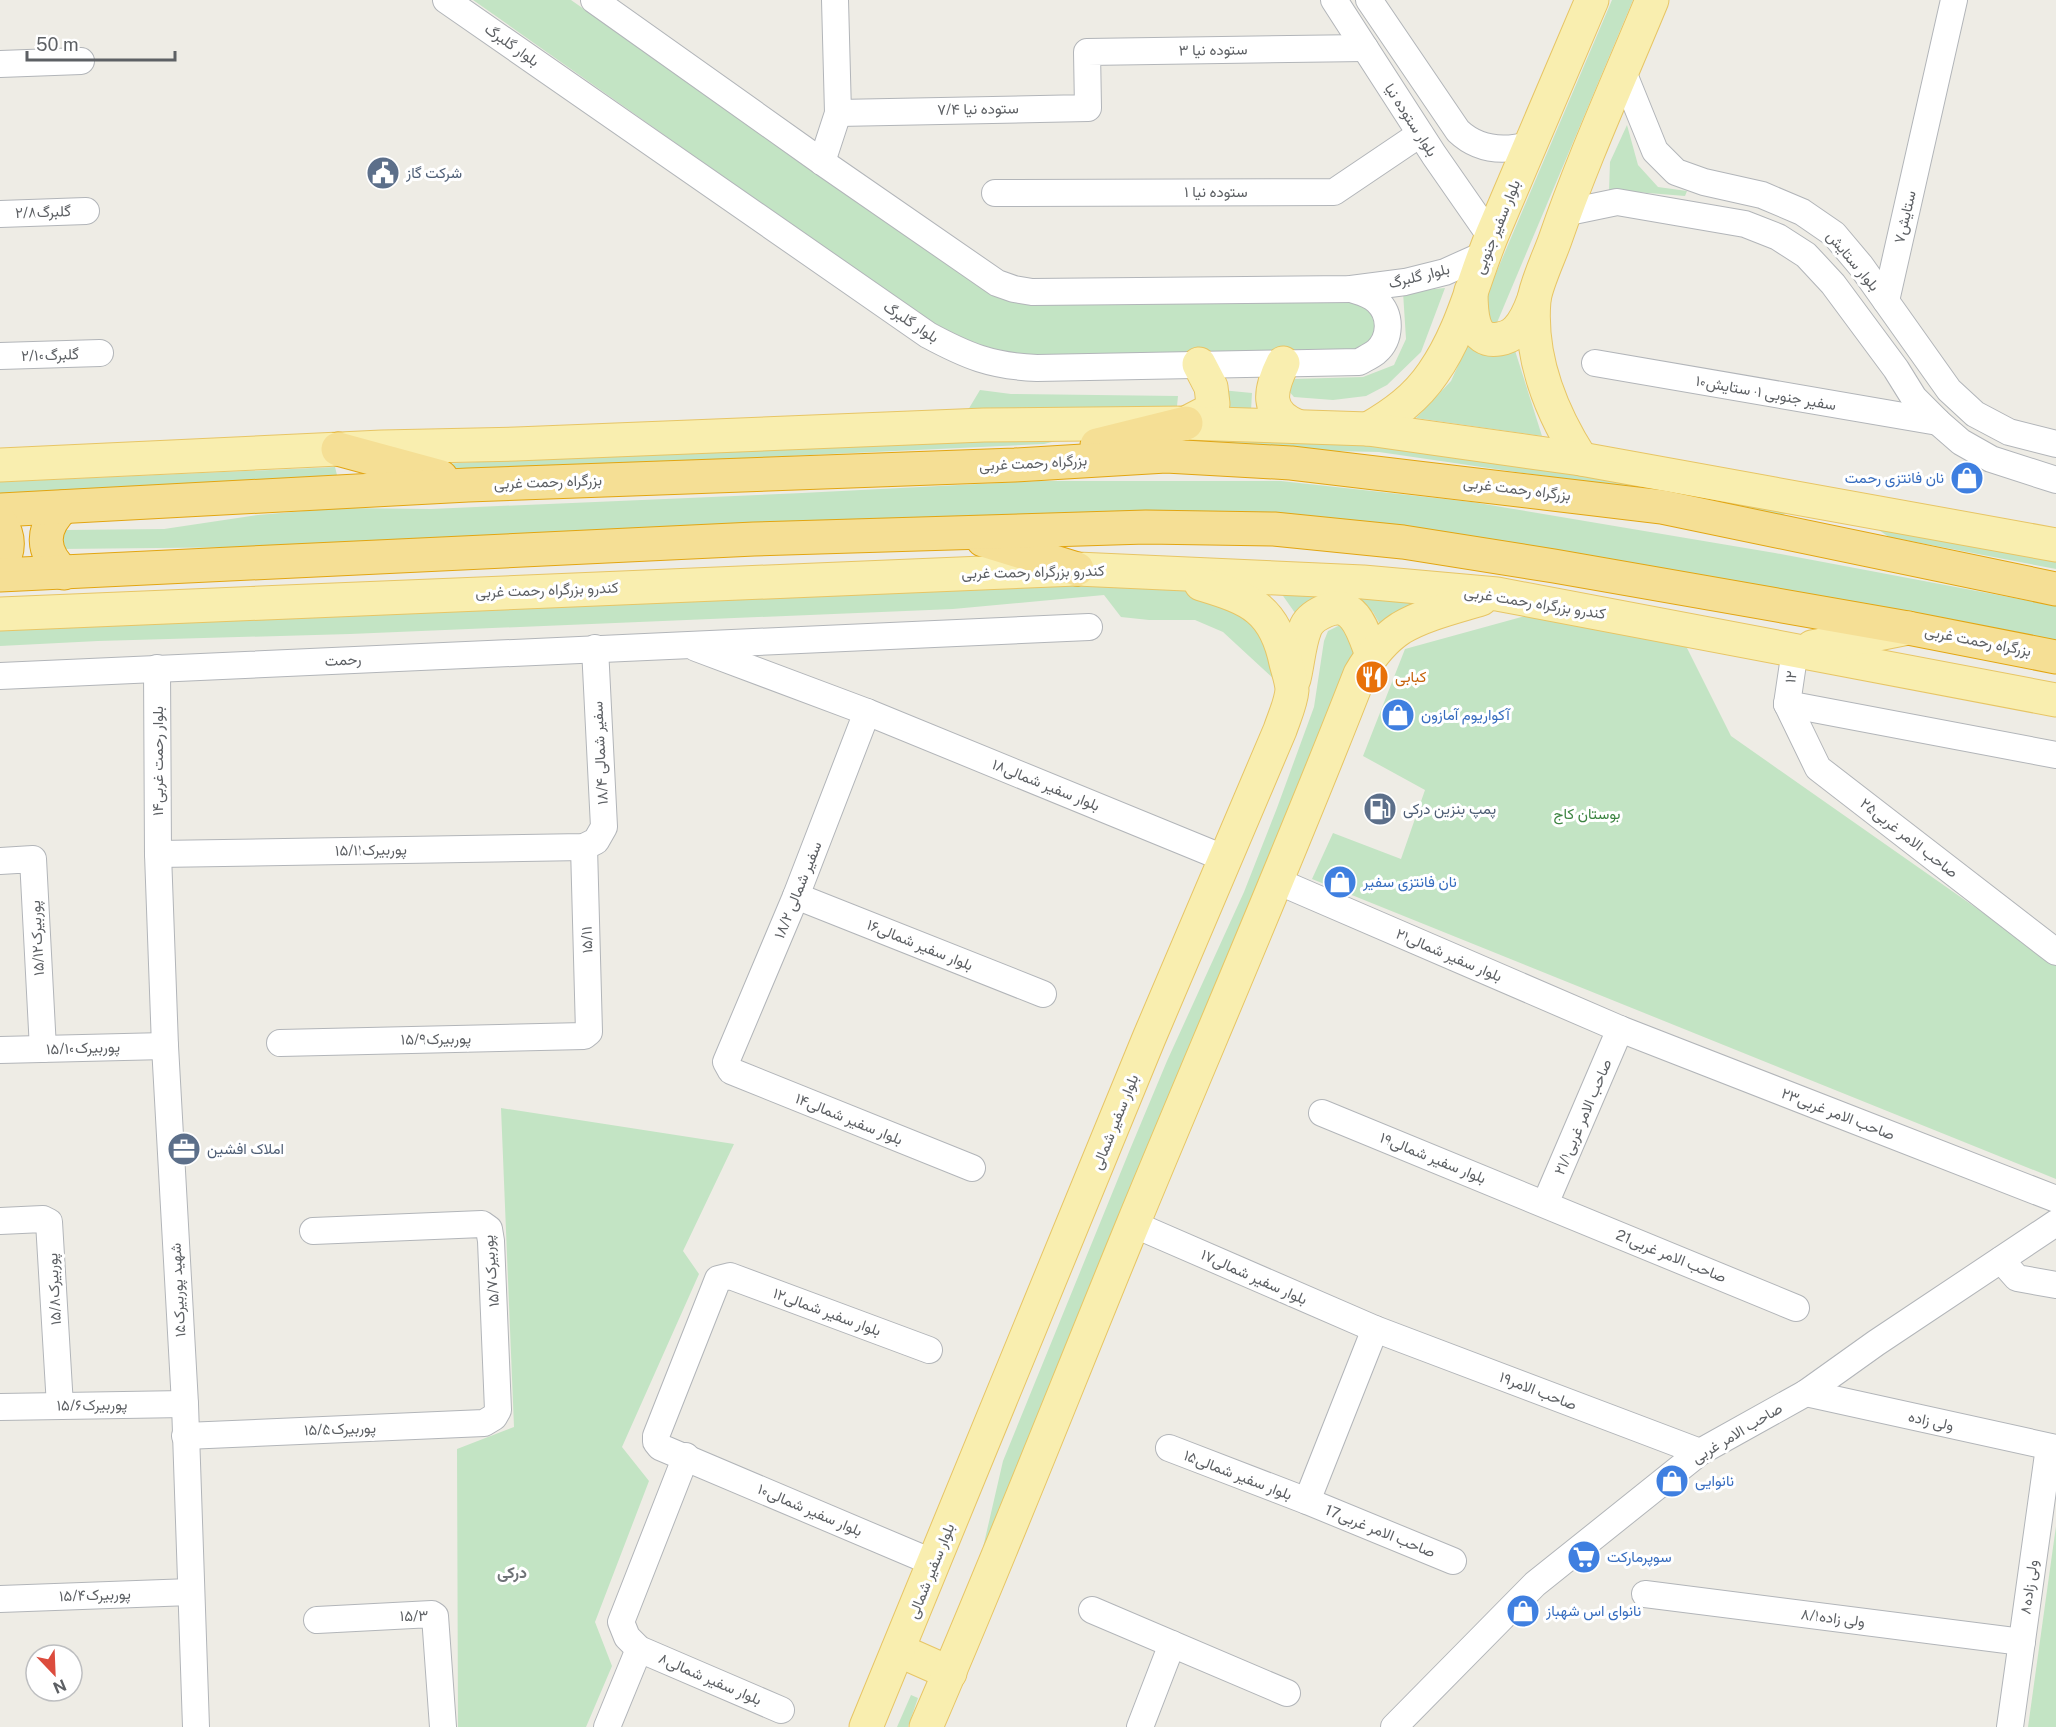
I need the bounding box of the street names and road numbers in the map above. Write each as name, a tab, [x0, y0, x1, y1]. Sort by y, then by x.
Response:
street label: بلوار گلبرگ	[481, 20, 543, 70]
street label: ستوده نیا ۳	[1178, 40, 1248, 60]
street label: بلوار ستوده نیا	[1381, 80, 1441, 160]
street label: ستوده نیا ۷/۴	[937, 99, 1019, 119]
street label: بلوار سفیر جنوبی	[1470, 177, 1525, 277]
street label: ستوده نیا ۱	[1184, 183, 1248, 201]
street label: ستایش۷	[1890, 189, 1921, 245]
street label: گلبرگ۲/۸	[15, 202, 72, 222]
street label: بلوار ستایش	[1822, 227, 1883, 295]
street label: بلوار گلبرگ	[1387, 260, 1451, 292]
street label: بلوار گلبرگ	[880, 297, 942, 347]
street label: گلبرگ۲/۱۰	[21, 345, 80, 365]
street label: سفیر جنوبی ۱- ستایش۱۰	[1694, 372, 1838, 415]
street label: بزرگراه رحمت غربی	[978, 451, 1088, 476]
street label: بزرگراه رحمت غربی	[494, 471, 602, 494]
street label: بزرگراه رحمت غربی	[1462, 473, 1572, 506]
street label: کندرو بزرگراه رحمت غربی	[961, 562, 1105, 583]
street label: کندرو بزرگراه رحمت غربی	[475, 578, 619, 602]
street label: کندرو بزرگراه رحمت غربی	[1463, 583, 1607, 624]
street label: بزرگراه رحمت غربی	[1923, 622, 2033, 661]
street label: رحمت	[324, 650, 362, 670]
street label: ۱۲	[1781, 669, 1800, 684]
street label: سفیر شمالی ۱۸/۴	[588, 701, 613, 805]
street label: بلوار رحمت غربی۱۴	[149, 706, 168, 816]
street label: بلوار سفیر شمالی۱۸	[989, 755, 1102, 816]
street label: صاحب الامر غربی۲۵	[1856, 794, 1961, 883]
street label: سفیر شمالی ۱۸/۲	[770, 839, 827, 942]
street label: پوربیرک۱۵/۱۱	[335, 840, 407, 861]
street label: پوربیرک۱۵/۱۲	[26, 900, 49, 976]
street label: بلوار سفیر شمالی۱۶	[864, 916, 976, 975]
street label: بلوار سفیر شمالی۲۱	[1393, 925, 1505, 986]
street label: ۱۵/۱۱	[578, 926, 595, 954]
street label: پوربیرک۱۵/۹	[401, 1029, 471, 1050]
street label: پوربیرک۱۵/۱۰	[46, 1038, 120, 1059]
street label: صاحب الامر غربی۲۱/۱	[1550, 1056, 1616, 1178]
street label: بلوار سفیر شمالی	[1088, 1072, 1143, 1173]
street label: صاحب الامر غربی۲۳	[1778, 1084, 1897, 1145]
street label: بلوار سفیر شمالی۱۴	[792, 1089, 905, 1150]
street label: بلوار سفیر شمالی۱۹	[1377, 1129, 1489, 1188]
street label: 21صاحب الامر غربی	[1613, 1226, 1729, 1287]
street label: پوربیرک۱۵/۷	[479, 1234, 504, 1308]
street label: شهید پوربیرک۱۵	[167, 1242, 190, 1338]
street label: بلوار سفیر شمالی۱۷	[1198, 1246, 1310, 1309]
street label: پوربیرک۱۵/۸	[43, 1252, 66, 1325]
street label: بلوار سفیر شمالی۱۲	[770, 1284, 883, 1341]
street label: صاحب الامر۱۹	[1497, 1368, 1579, 1414]
street label: پوربیرک۱۵/۶	[57, 1395, 127, 1416]
street label: صاحب الامر غربی	[1689, 1399, 1786, 1468]
street label: ولی زاده	[1906, 1407, 1955, 1436]
street label: پوربیرک۱۵/۵	[304, 1419, 376, 1440]
street label: بلوار سفیر شمالی۱۵	[1181, 1446, 1295, 1505]
street label: بلوار سفیر شمالی۱۰	[755, 1480, 865, 1541]
street label: صاحب الامر غربی17	[1322, 1501, 1438, 1562]
street label: بلوار سفیر شمالی	[904, 1521, 959, 1622]
street label: ولی زاده۸	[2016, 1559, 2043, 1616]
street label: پوربیرک۱۵/۴	[59, 1585, 131, 1606]
street label: ولی زاده۸/۱	[1800, 1605, 1866, 1632]
street label: ۱۵/۳	[400, 1607, 428, 1624]
street label: بلوار سفیر شمالی۸	[655, 1649, 764, 1710]

